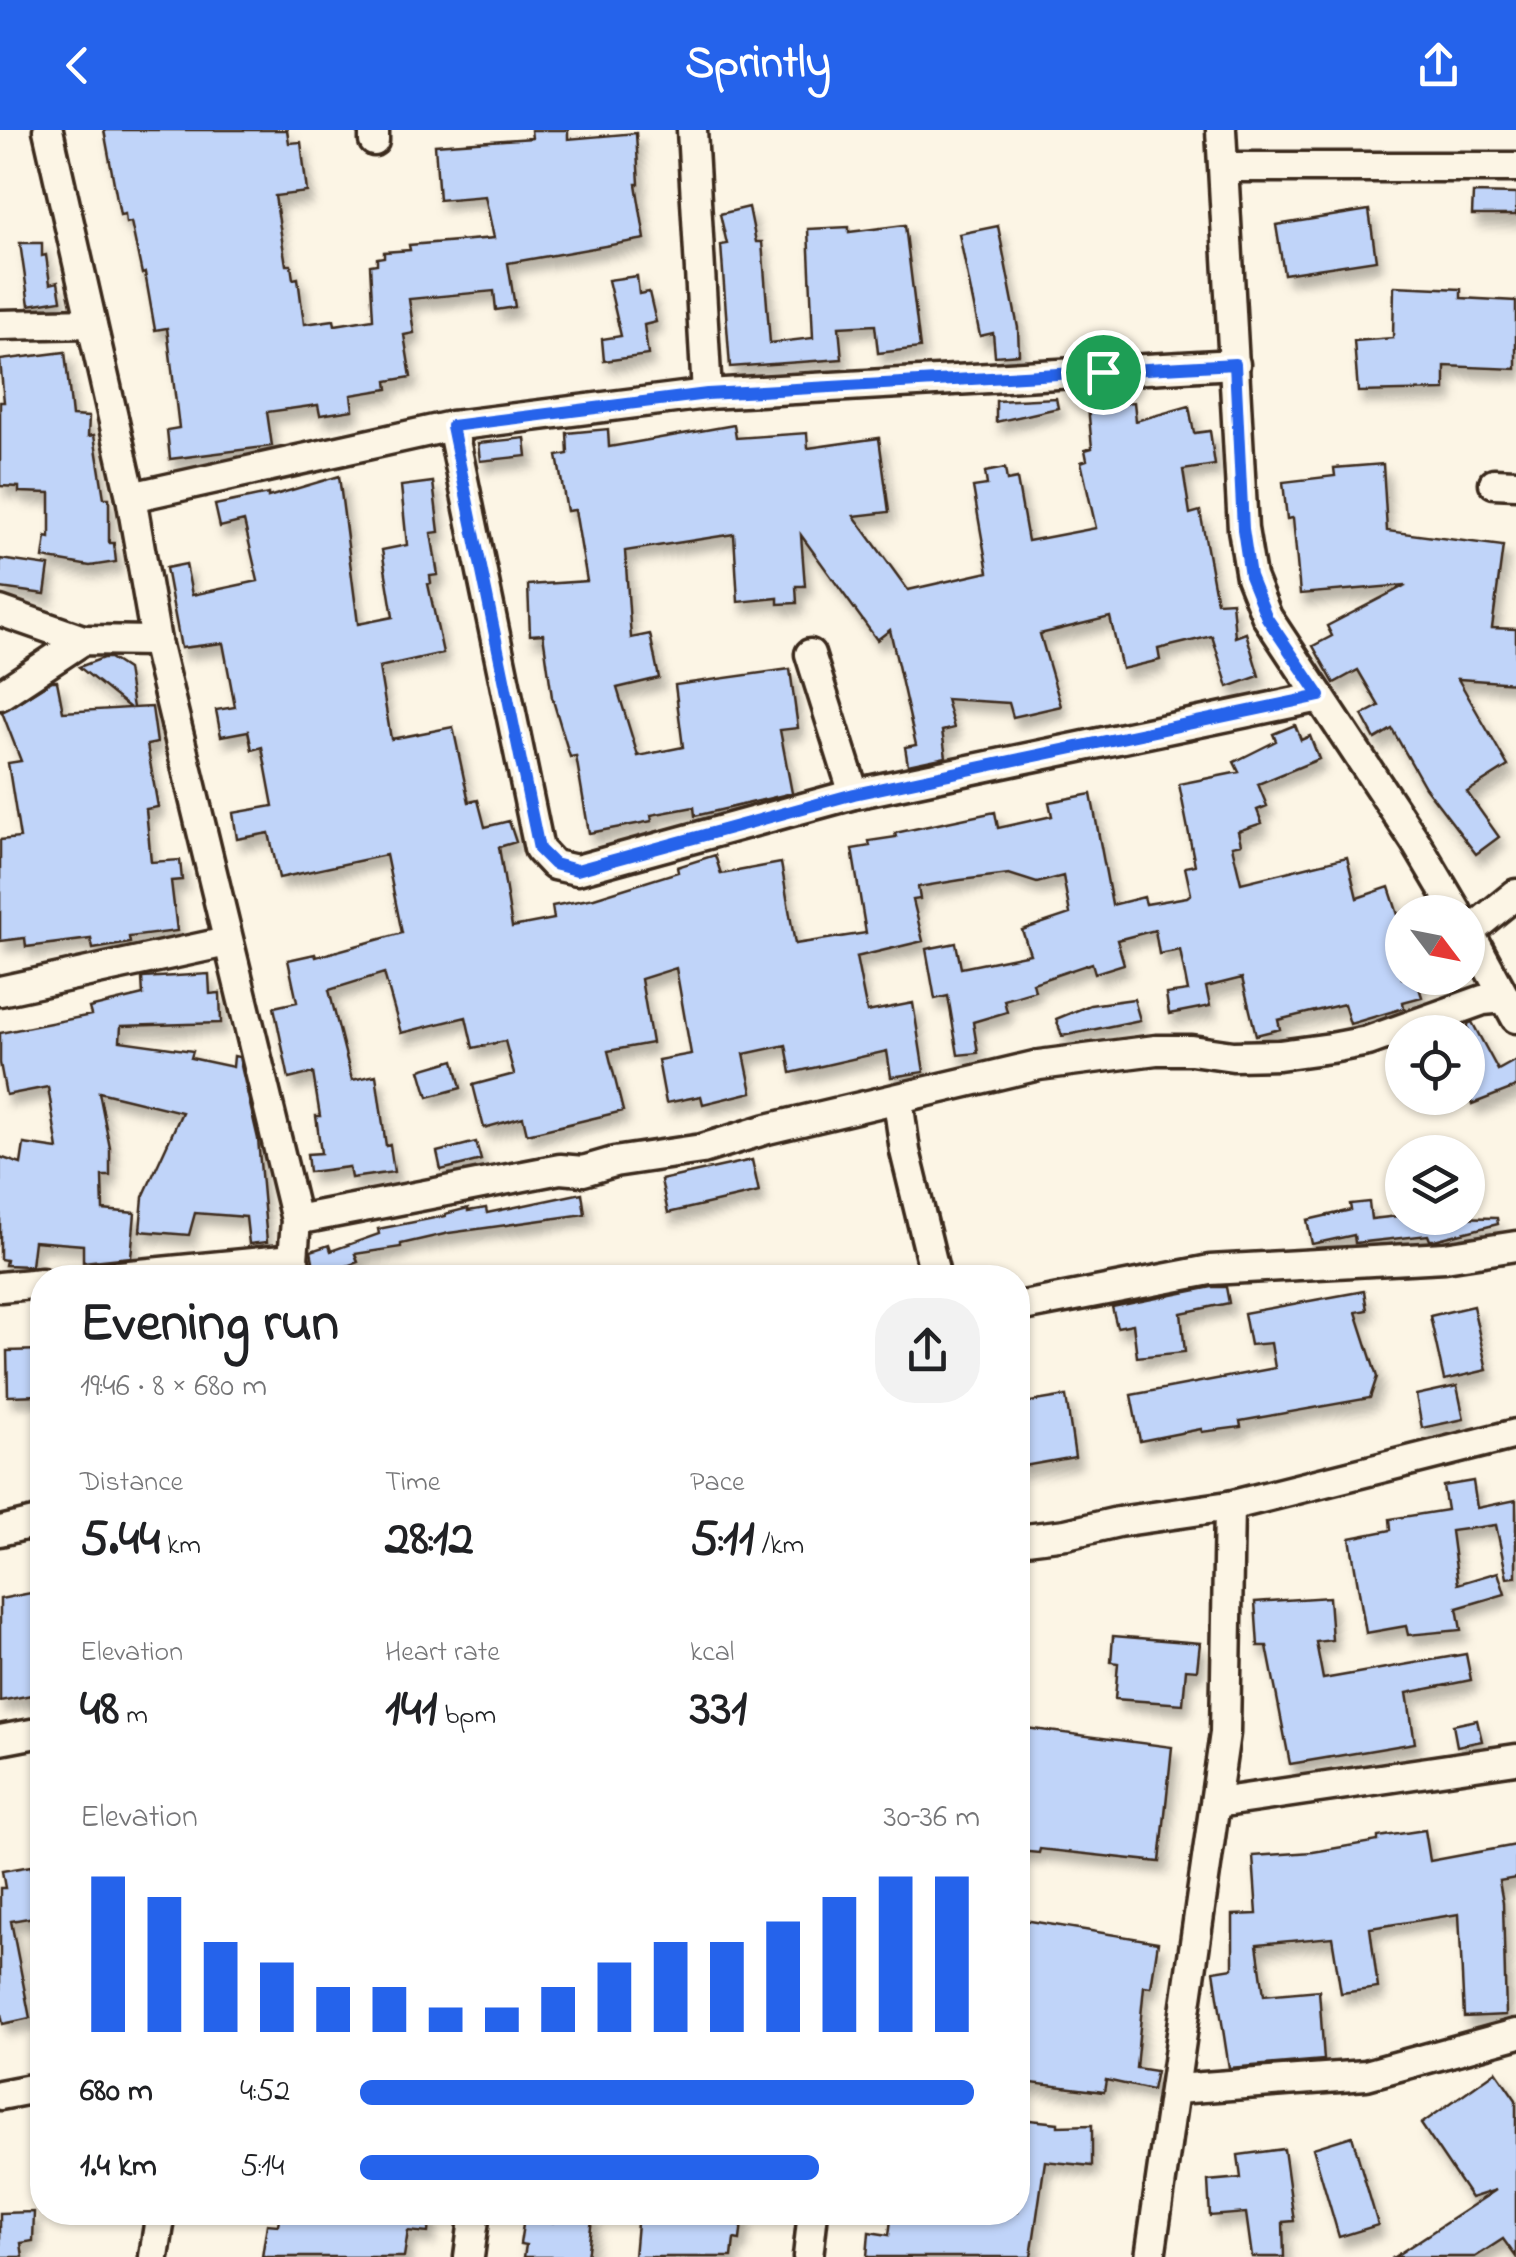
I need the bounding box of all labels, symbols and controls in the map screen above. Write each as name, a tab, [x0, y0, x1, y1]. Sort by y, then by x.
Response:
text: Sprintly	[685, 32, 831, 98]
icon: back	[50, 38, 105, 93]
icon: share	[1411, 38, 1466, 93]
pin	[1061, 330, 1146, 415]
icon: arrive	[1076, 345, 1131, 400]
north arrow	[1385, 895, 1485, 995]
map controls	[1385, 895, 1485, 1235]
button: locate	[1385, 1015, 1485, 1115]
button: layers	[1385, 1135, 1485, 1235]
text: Evening run	[80, 1286, 339, 1366]
button: share	[875, 1298, 980, 1403]
text: 19:46 · 8 × 680 m	[80, 1364, 267, 1411]
text: Distance	[80, 1463, 183, 1504]
text: Time	[385, 1463, 440, 1504]
text: Pace	[690, 1463, 745, 1504]
text: 5.44	[80, 1504, 160, 1577]
text: 28:12	[385, 1504, 474, 1577]
text: 5:11	[690, 1504, 755, 1577]
text: km	[160, 1526, 201, 1567]
text: /km	[755, 1526, 804, 1567]
text: Elevation	[80, 1633, 183, 1674]
text: Heart rate	[385, 1633, 500, 1674]
text: kcal	[690, 1633, 735, 1674]
text: 48	[80, 1674, 119, 1747]
text: 141	[385, 1674, 437, 1747]
text: 331	[690, 1674, 747, 1747]
text: m	[119, 1696, 148, 1737]
text: bpm	[437, 1696, 496, 1737]
text: Elevation	[80, 1795, 198, 1842]
text: 30–36 m	[884, 1795, 980, 1842]
text: 680 m	[80, 2069, 153, 2116]
text: 4:52	[240, 2069, 290, 2116]
text: 1.4 km	[80, 2144, 157, 2191]
text: 5:14	[240, 2144, 284, 2191]

